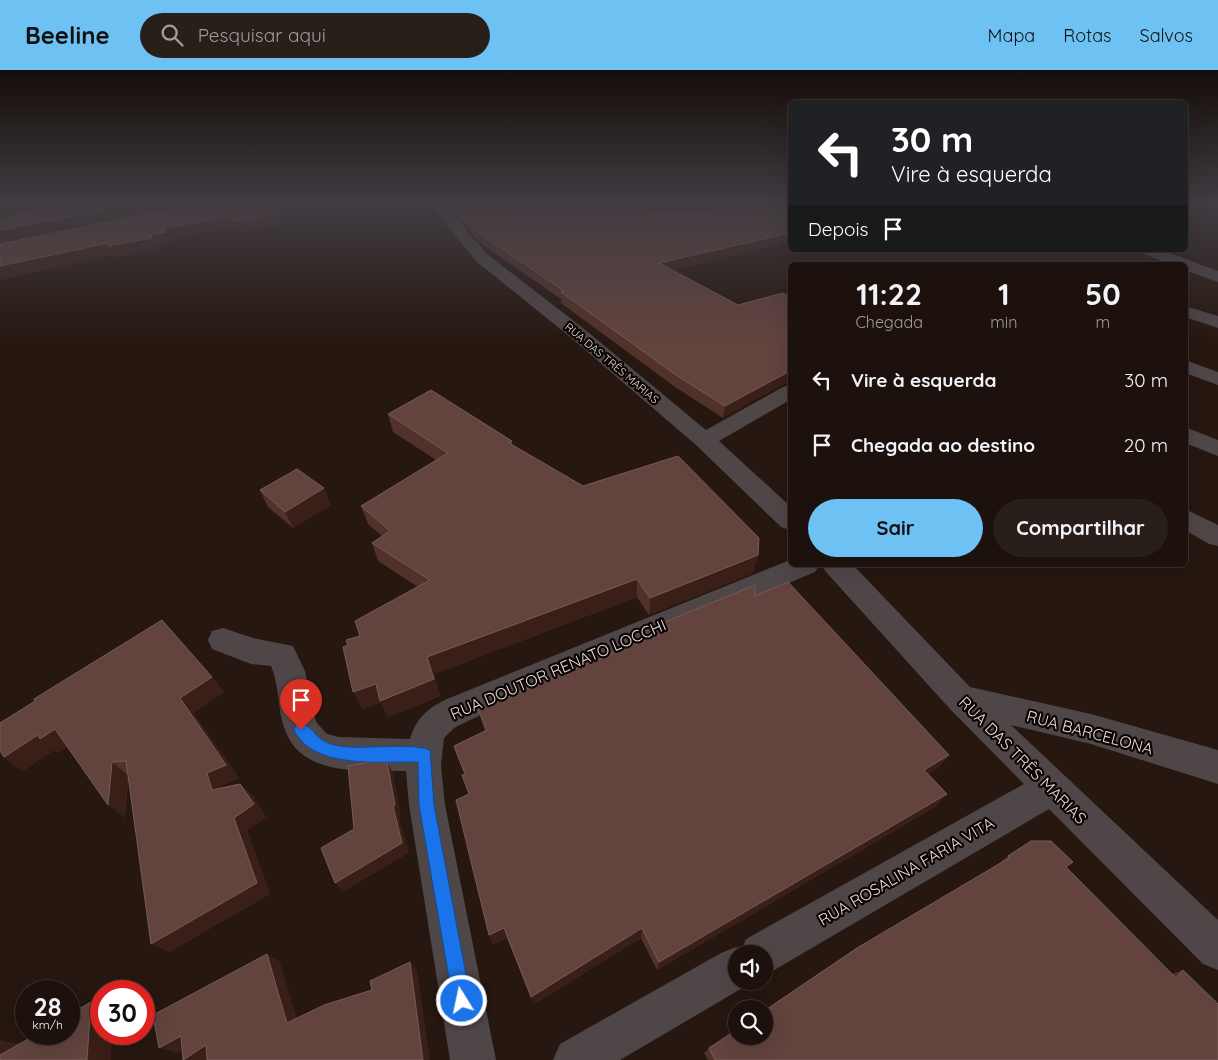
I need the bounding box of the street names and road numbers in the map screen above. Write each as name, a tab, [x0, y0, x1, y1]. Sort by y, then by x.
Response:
street label: RUA DAS TRÊS MARIAS	[562, 320, 662, 406]
street label: RUA DOUTOR RENATO LOCCHI	[447, 614, 669, 724]
street label: RUA DAS TRÊS MARIAS	[955, 692, 1091, 828]
street label: RUA BARCELONA	[1025, 706, 1155, 758]
street label: RUA ROSALINA FARIA VITA	[814, 812, 998, 930]

